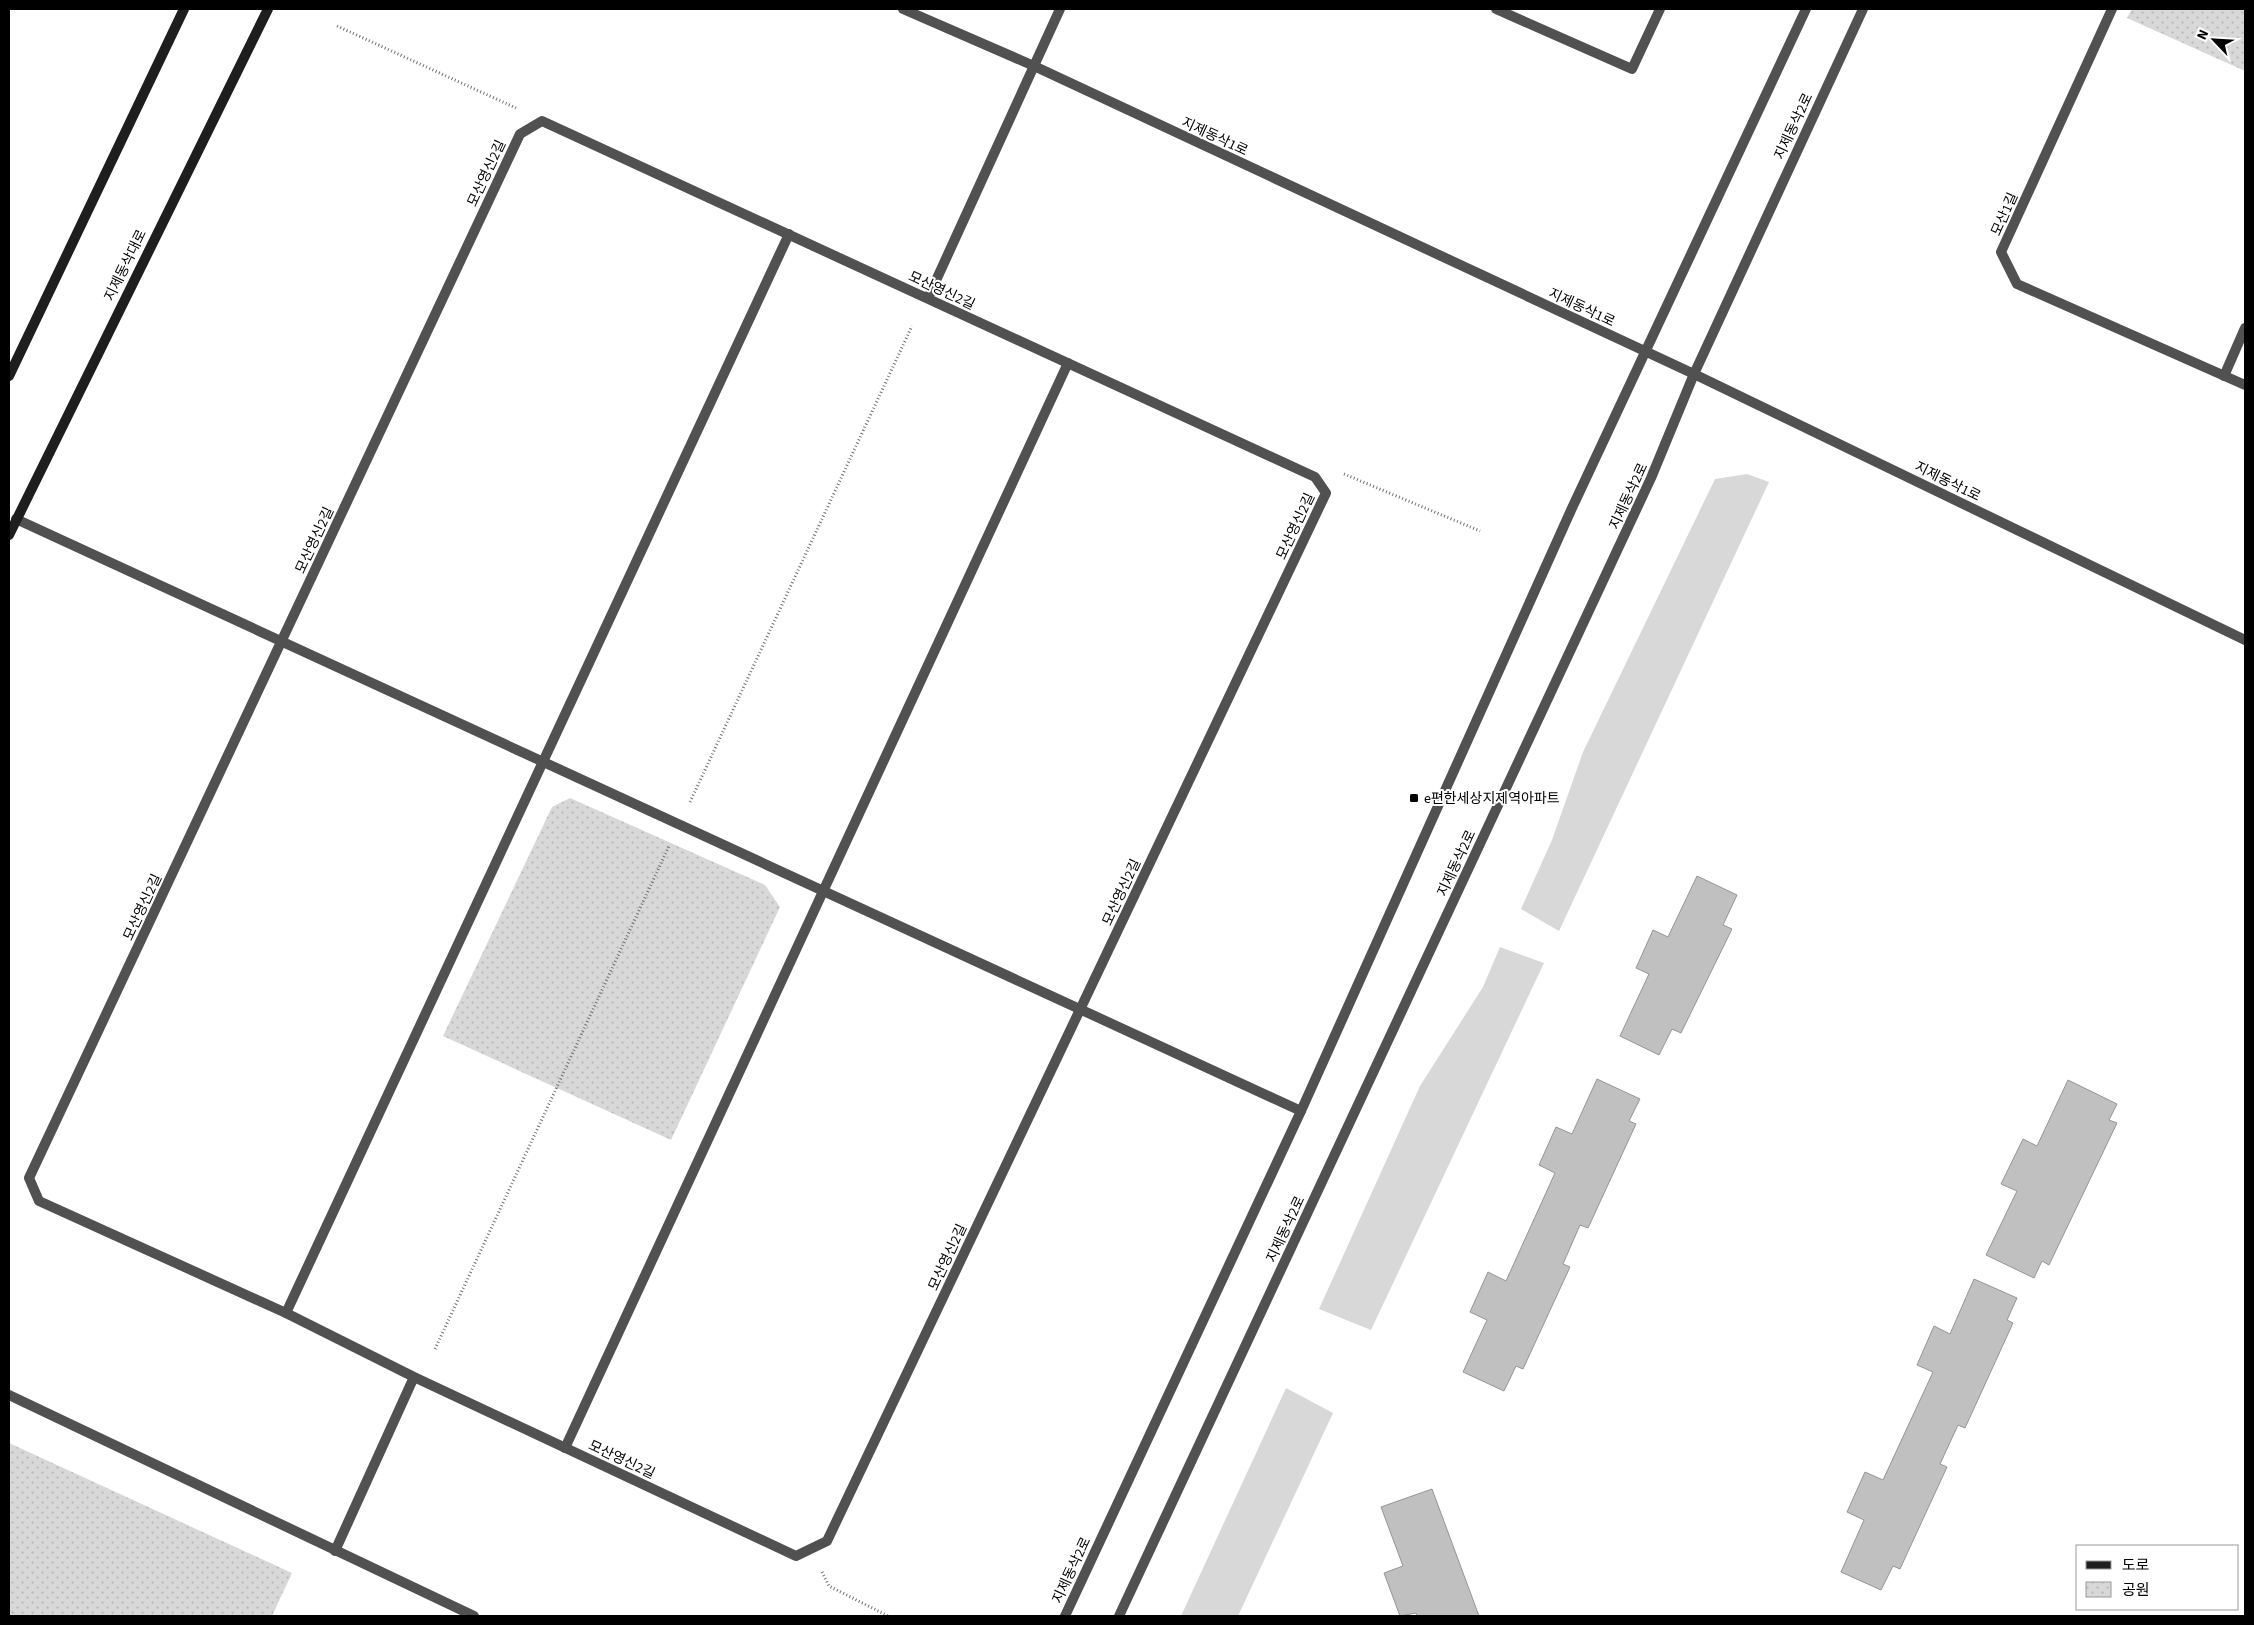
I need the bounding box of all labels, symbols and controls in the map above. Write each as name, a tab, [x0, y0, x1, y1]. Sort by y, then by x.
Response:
north arrow	[2189, 15, 2239, 65]
text: N	[2192, 26, 2214, 43]
street label: 지제동삭2로	[1770, 90, 1818, 163]
street label: 지제동삭1로	[1178, 113, 1251, 161]
street label: 모산영신2길	[463, 137, 511, 210]
street label: 모산1길	[1987, 190, 2023, 239]
street label: 지제동삭대로	[100, 226, 152, 305]
street label: 모산영신2길	[905, 267, 978, 315]
street label: 지제동삭1로	[1545, 284, 1618, 332]
street label: 지제동삭1로	[1911, 457, 1984, 507]
street label: 지제동삭2로	[1605, 460, 1653, 533]
street label: 모산영신2길	[1272, 490, 1320, 563]
street label: 모산영신2길	[291, 504, 339, 577]
place label: e편한세상지제역아파트	[1424, 789, 1560, 809]
marker: e편한세상지제역아파트	[1408, 792, 1420, 804]
street label: 지제동삭2로	[1433, 827, 1481, 900]
street label: 모산영신2길	[1098, 856, 1146, 929]
street label: 모산영신2길	[119, 871, 167, 944]
street label: 지제동삭2로	[1262, 1193, 1310, 1266]
street label: 모산영신2길	[924, 1221, 972, 1294]
street label: 모산영신2길	[585, 1436, 658, 1484]
street label: 지제동삭2로	[1048, 1534, 1096, 1607]
legend	[2076, 1545, 2239, 1610]
text: 도로	[2122, 1555, 2150, 1576]
text: 공원	[2122, 1580, 2150, 1601]

